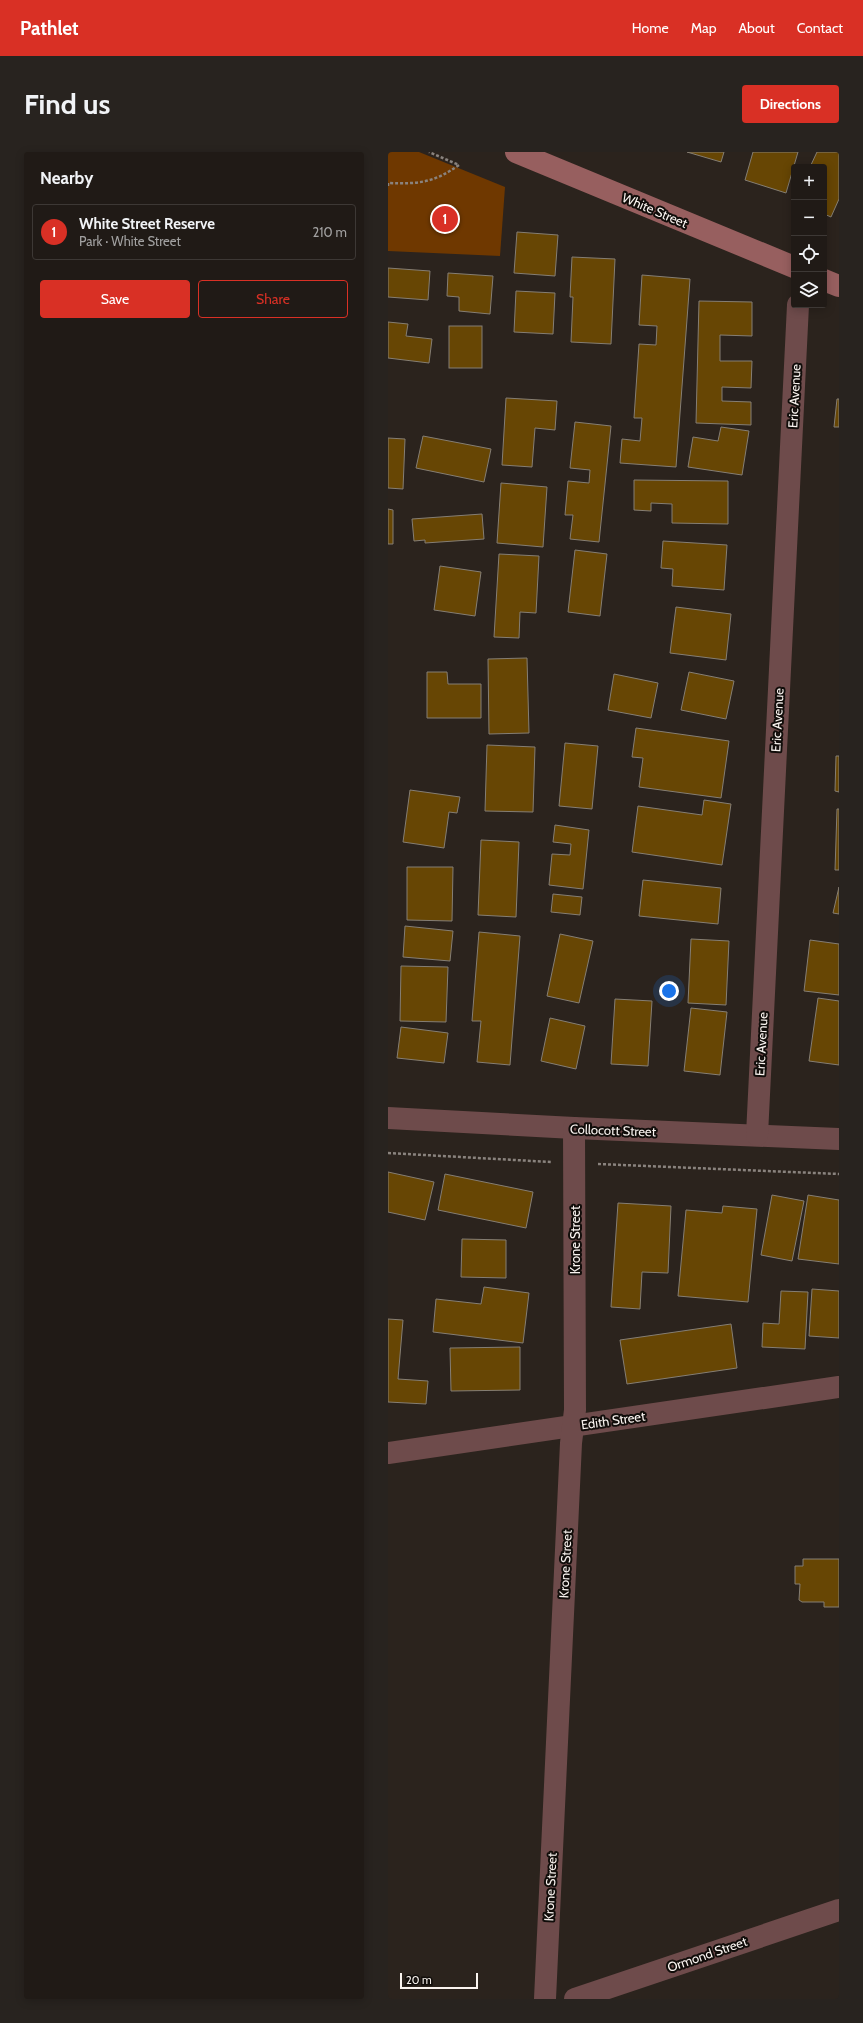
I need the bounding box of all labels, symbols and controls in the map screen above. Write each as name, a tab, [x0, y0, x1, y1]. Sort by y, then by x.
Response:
text: Pathlet	[20, 17, 79, 40]
text: Home	[632, 19, 669, 37]
text: Map	[691, 19, 716, 37]
text: About	[738, 19, 775, 37]
text: Contact	[797, 19, 843, 37]
button: Directions	[742, 85, 839, 123]
text: Find us	[24, 87, 110, 121]
map controls	[791, 164, 827, 308]
button: +	[791, 164, 827, 200]
text: Nearby	[40, 168, 93, 188]
street label: White Street	[620, 189, 691, 231]
button: −	[791, 200, 827, 236]
pin: 1	[432, 204, 458, 234]
text: White Street Reserve	[79, 215, 215, 233]
text: 1	[52, 224, 56, 240]
text: 210 m	[313, 224, 347, 240]
text: Park · White Street	[79, 233, 181, 249]
button: locate	[791, 236, 827, 272]
button: layers	[791, 272, 827, 308]
button: Save	[40, 280, 190, 318]
button: Share	[198, 280, 348, 318]
street label: Eric Avenue	[784, 363, 804, 428]
street label: Eric Avenue	[767, 687, 787, 752]
your location	[659, 981, 679, 1001]
street label: Eric Avenue	[751, 1011, 771, 1076]
street label: Collocott Street	[570, 1121, 657, 1140]
street label: Krone Street	[567, 1205, 583, 1274]
street label: Edith Street	[580, 1407, 647, 1432]
street label: Krone Street	[555, 1529, 575, 1599]
street label: Krone Street	[540, 1852, 560, 1922]
street label: Ormond Street	[665, 1933, 750, 1975]
scale bar	[400, 1971, 478, 1990]
text: 20 m	[406, 1973, 432, 1987]

